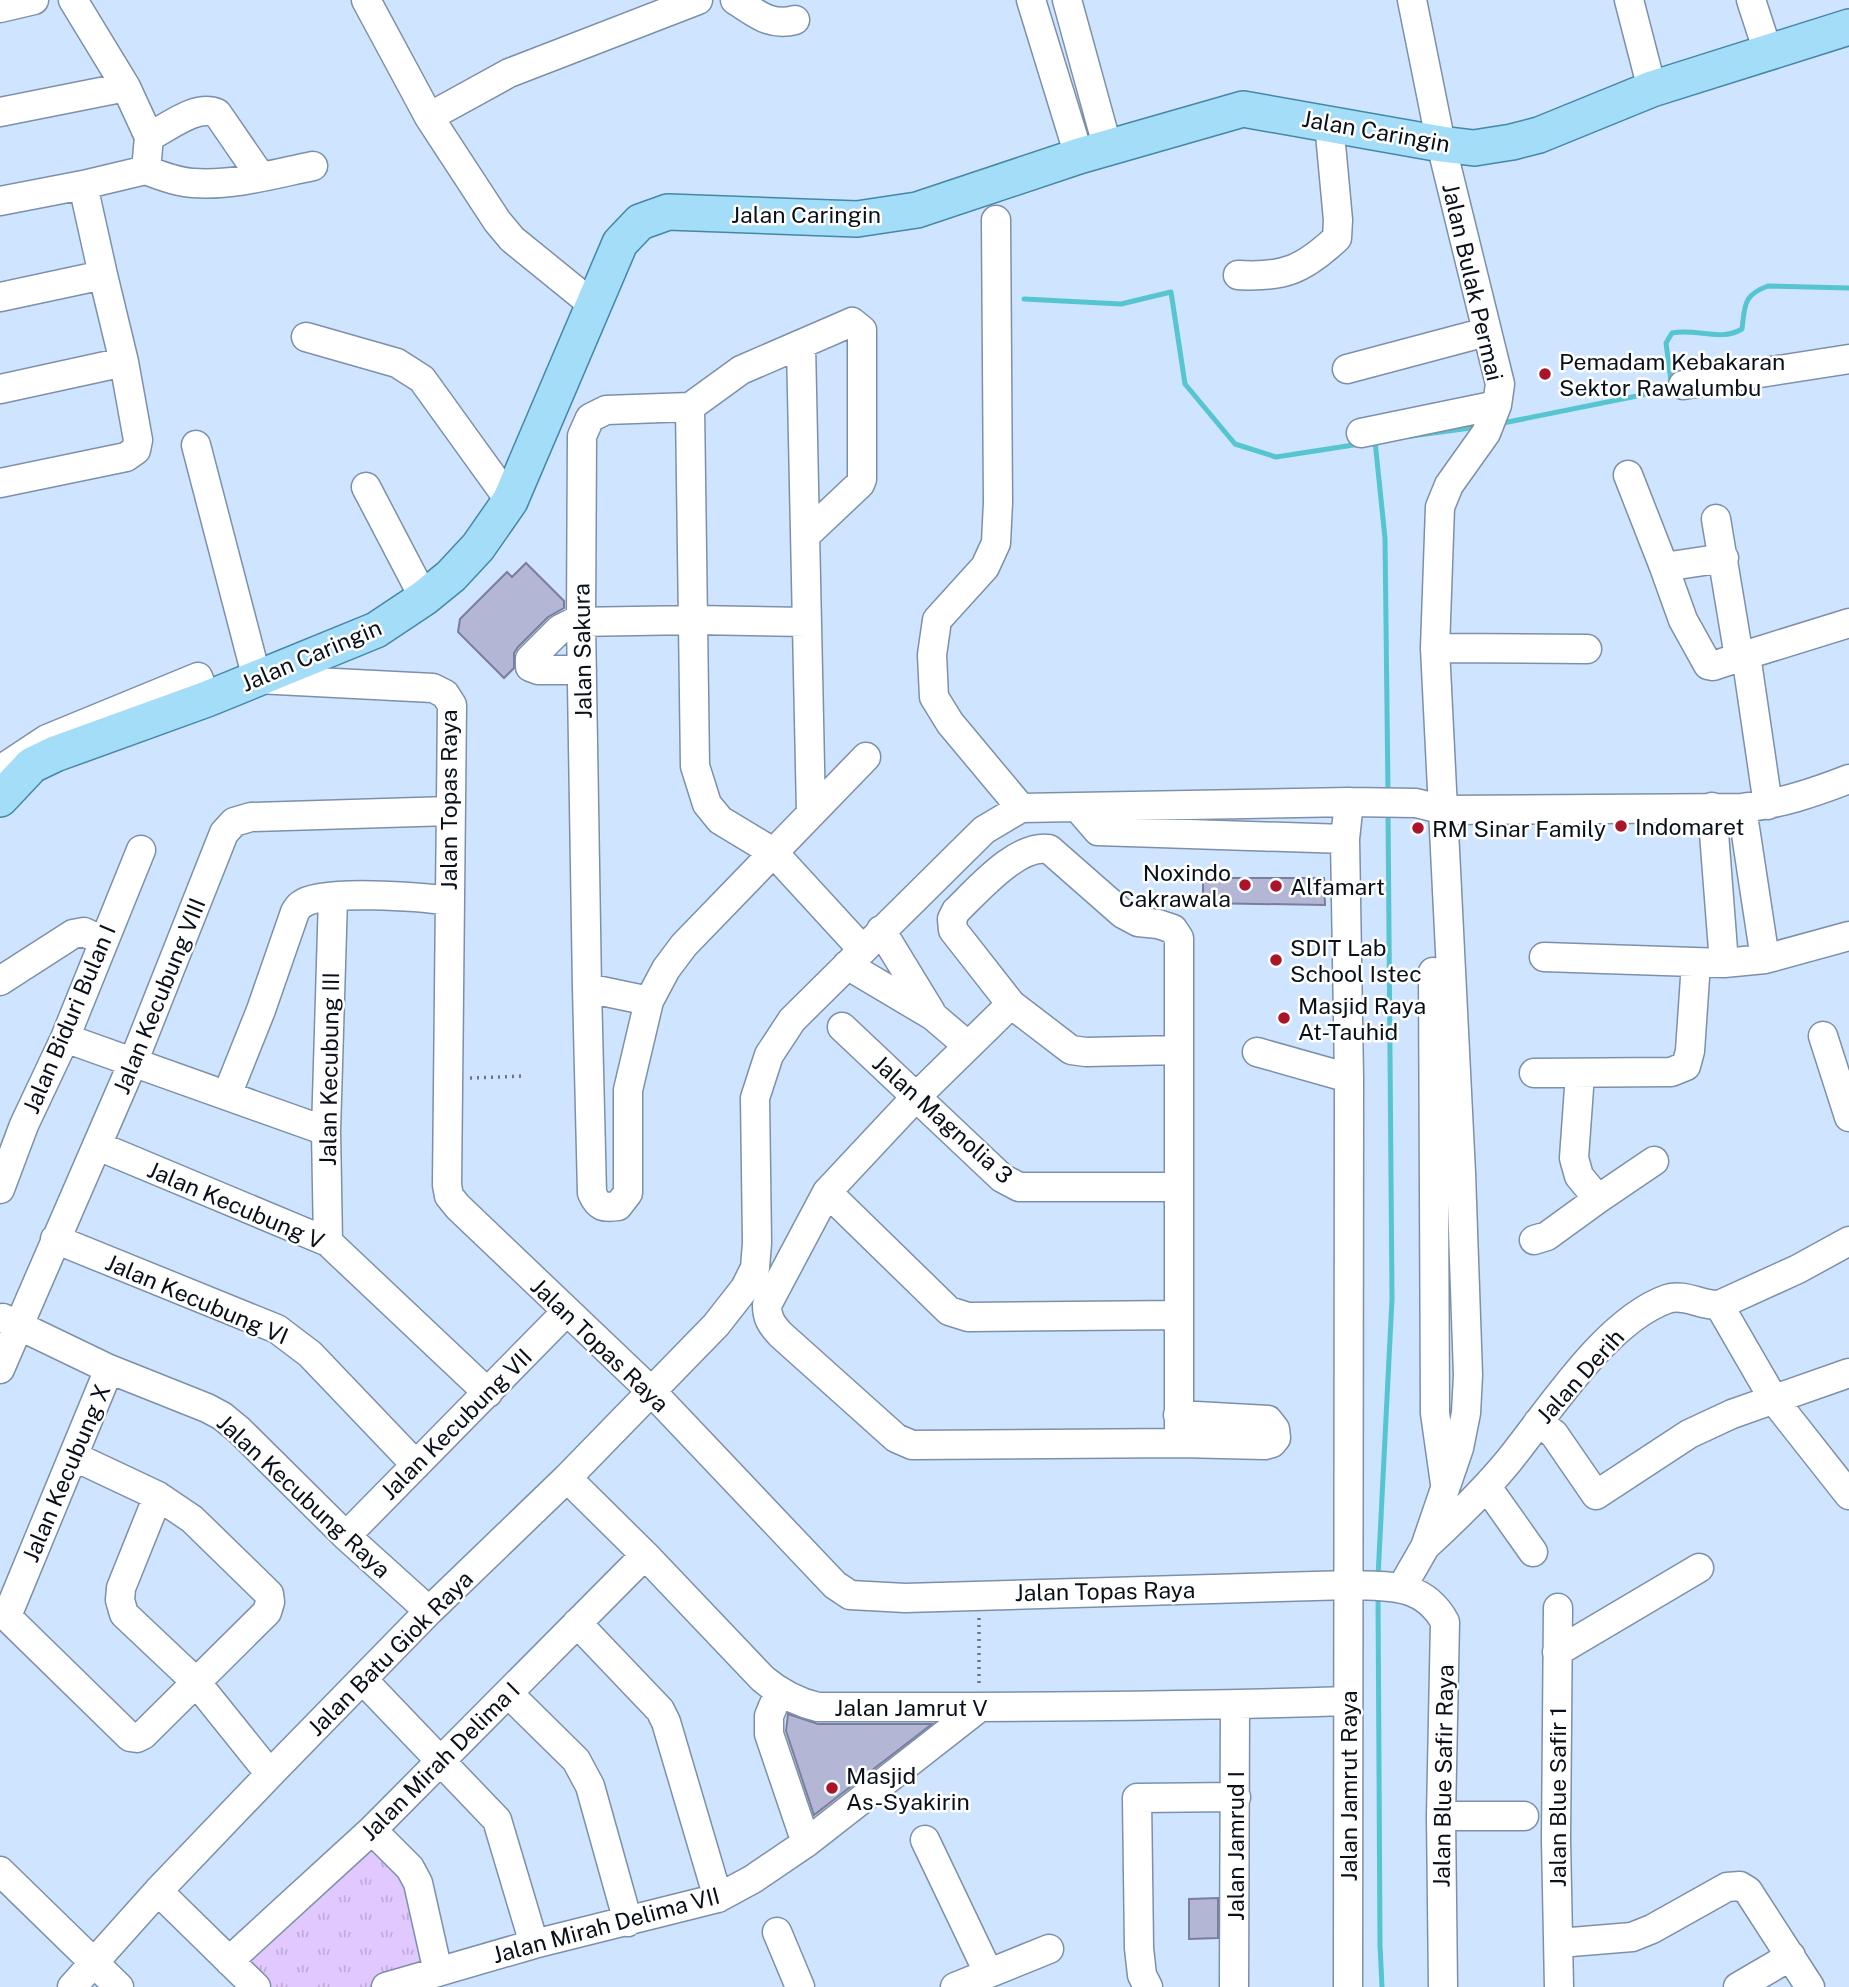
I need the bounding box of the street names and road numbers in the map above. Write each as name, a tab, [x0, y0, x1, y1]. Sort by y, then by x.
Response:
street label: Jalan Caringin	[1300, 105, 1452, 157]
street label: Jalan Bulak Permai	[1437, 181, 1509, 383]
street label: Jalan Caringin	[731, 201, 881, 228]
street label: Jalan Sakura	[567, 583, 597, 719]
street label: Jalan Caringin	[237, 613, 385, 697]
street label: Jalan Topas Raya	[435, 710, 462, 890]
street label: Jalan Kecubung VIII	[107, 894, 211, 1098]
street label: Jalan Biduri Bulan I	[17, 920, 121, 1118]
street label: Jalan Kecubung III	[314, 972, 344, 1166]
street label: Jalan Magnolia 3	[867, 1049, 1019, 1189]
street label: Jalan Kecubung V	[144, 1156, 328, 1254]
street label: Jalan Kecubung VI	[102, 1248, 292, 1350]
street label: Jalan Topas Raya	[526, 1272, 674, 1418]
street label: Jalan Derih	[1531, 1323, 1629, 1429]
street label: Jalan Kecubung VII	[375, 1343, 537, 1505]
street label: Jalan Kecubung X	[16, 1380, 116, 1566]
street label: Jalan Kecubung Raya	[212, 1409, 396, 1583]
street label: Jalan Batu Giok Raya	[302, 1565, 478, 1741]
street label: Jalan Topas Raya	[1014, 1576, 1196, 1606]
street label: Jalan Blue Safir Raya	[1428, 1664, 1458, 1888]
street label: Jalan Mirah Delima I	[355, 1676, 525, 1846]
street label: Jalan Jamrut Raya	[1335, 1691, 1362, 1881]
street label: Jalan Jamrut V	[834, 1694, 988, 1721]
street label: Jalan Blue Safir 1	[1544, 1707, 1571, 1887]
street label: Jalan Jamrud I	[1222, 1771, 1249, 1921]
street label: Jalan Mirah Delima VII	[489, 1882, 723, 1968]

